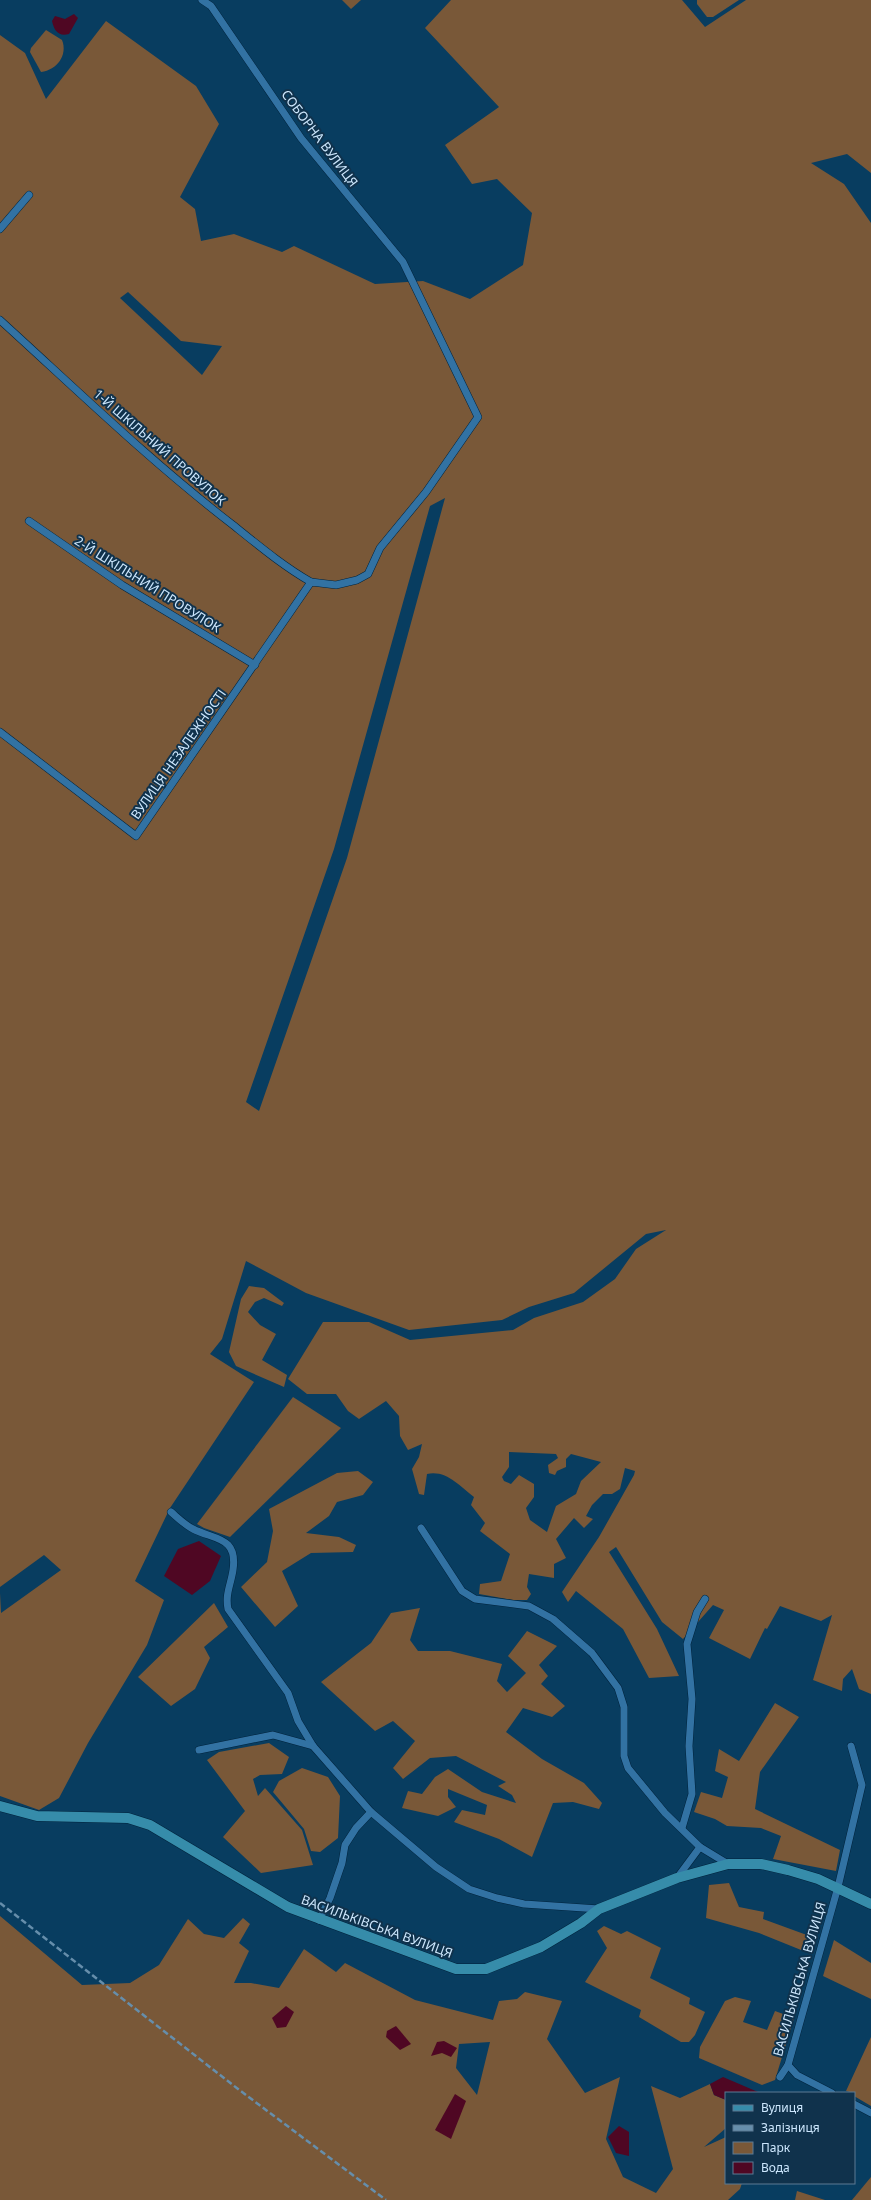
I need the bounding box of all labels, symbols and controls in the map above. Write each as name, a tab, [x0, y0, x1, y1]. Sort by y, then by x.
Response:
street label: СОБОРНА ВУЛИЦЯ	[278, 86, 362, 190]
street label: 1-Й ШКІЛЬНИЙ ПРОВУЛОК	[90, 385, 230, 509]
street label: 2-Й ШКІЛЬНИЙ ПРОВУЛОК	[71, 531, 225, 637]
street label: ВУЛИЦЯ НЕЗАЛЕЖНОСТІ	[126, 685, 230, 823]
street label: ВАСИЛЬКІВСЬКА ВУЛИЦЯ	[299, 1890, 455, 1962]
street label: ВАСИЛЬКІВСЬКА ВУЛИЦЯ	[768, 1900, 830, 2058]
legend	[725, 2092, 855, 2184]
text: Вулиця	[761, 2099, 803, 2116]
text: Залізниця	[761, 2119, 820, 2136]
text: Парк	[761, 2139, 791, 2156]
text: Вода	[761, 2159, 790, 2176]

